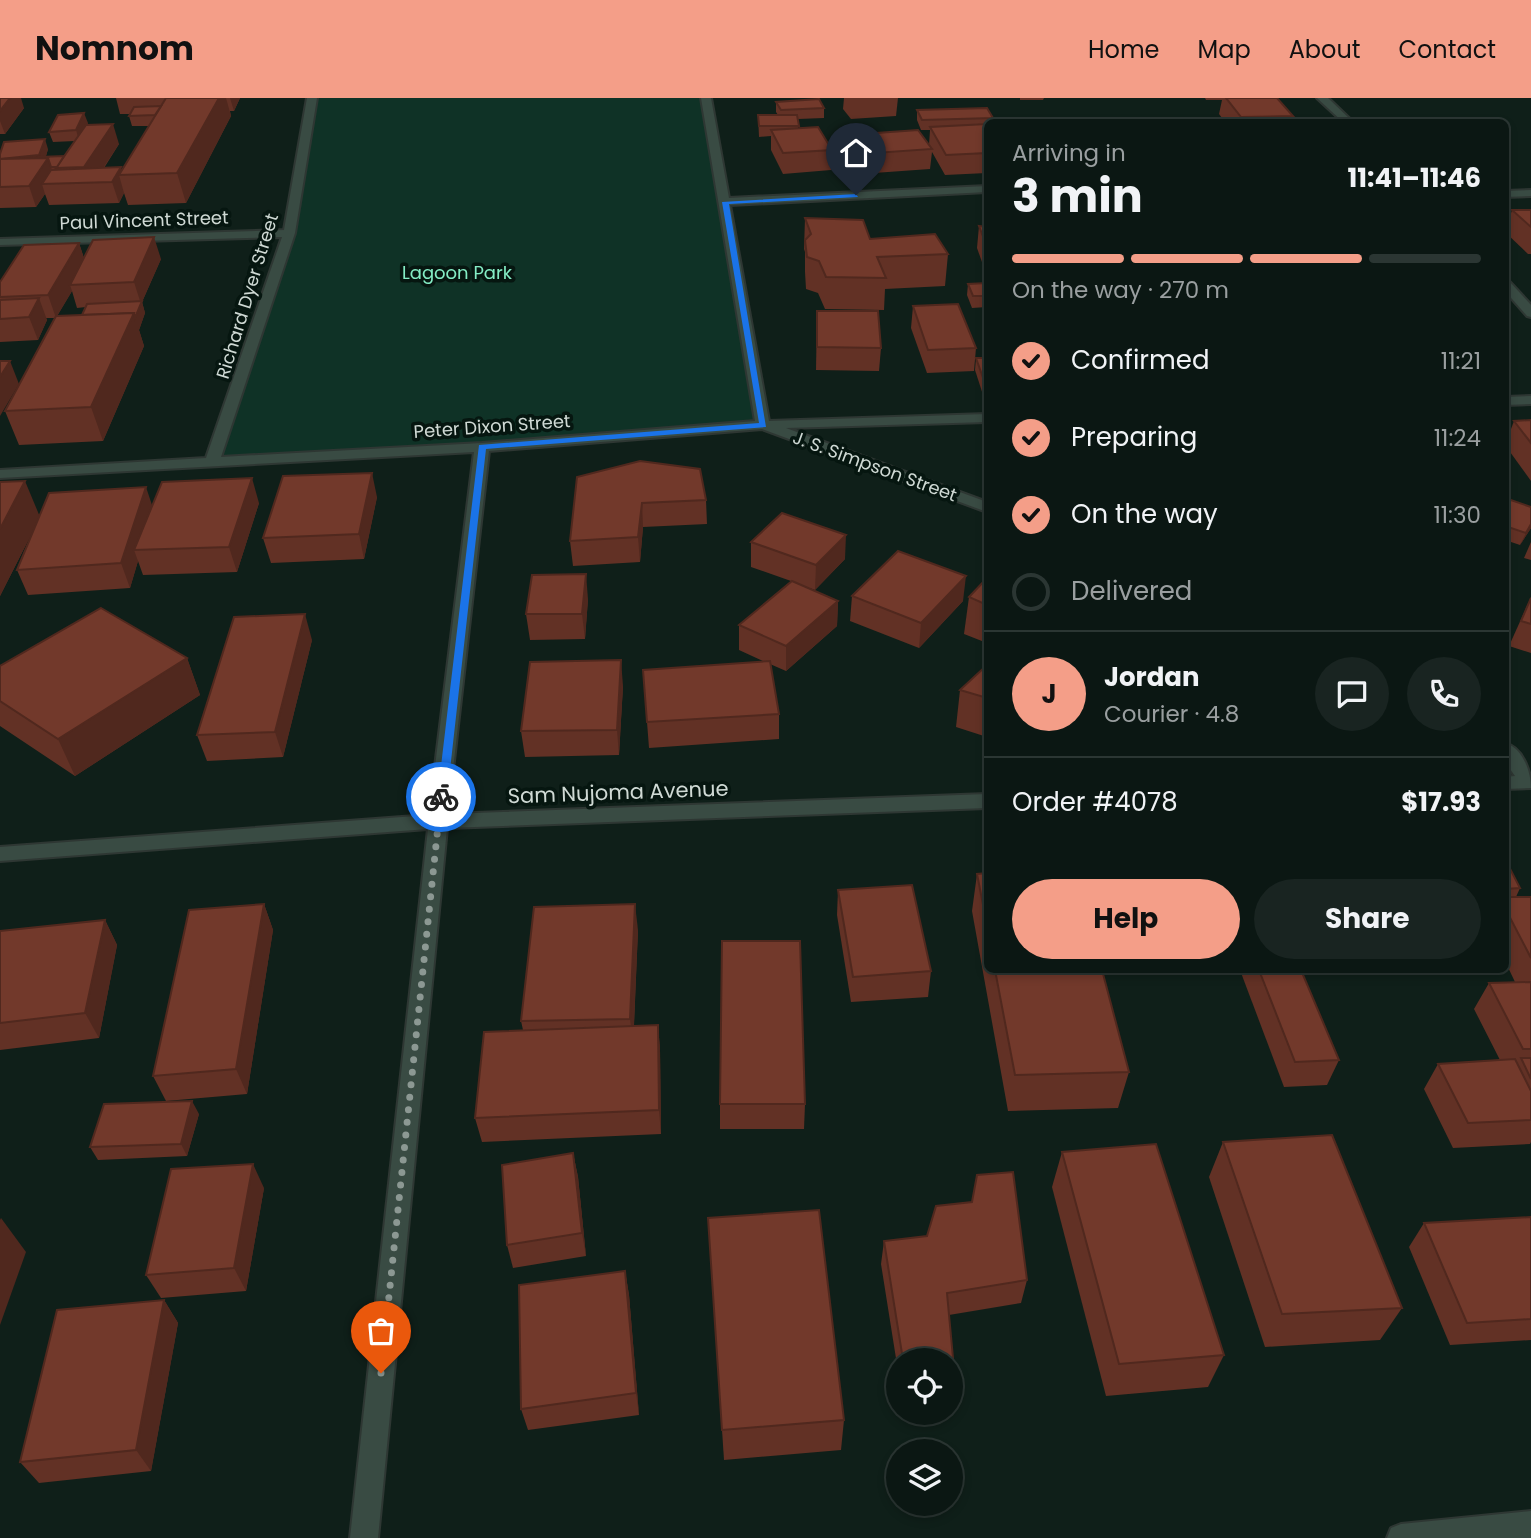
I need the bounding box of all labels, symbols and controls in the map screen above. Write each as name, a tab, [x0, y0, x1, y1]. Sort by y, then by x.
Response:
text: Nomnom	[35, 25, 194, 72]
text: Home	[1088, 33, 1160, 66]
text: Map	[1198, 33, 1251, 66]
text: About	[1289, 33, 1360, 66]
text: Contact	[1398, 33, 1496, 66]
pin	[826, 123, 886, 195]
icon: home	[837, 134, 875, 172]
text: Arriving in	[1012, 137, 1126, 169]
text: 11:41–11:46	[1348, 160, 1481, 196]
text: 3 min	[1012, 164, 1143, 228]
street label: Paul Vincent Street	[59, 205, 229, 235]
street label: Richard Dyer Street	[210, 210, 284, 382]
park label: Lagoon Park	[402, 260, 513, 285]
text: On the way · 270 m	[1012, 274, 1229, 306]
icon: check	[1012, 342, 1050, 380]
text: Confirmed	[1071, 342, 1209, 378]
text: 11:21	[1441, 345, 1481, 377]
street label: Peter Dixon Street	[413, 408, 571, 444]
icon: check	[1012, 419, 1050, 457]
text: Preparing	[1071, 419, 1197, 455]
text: 11:24	[1434, 422, 1481, 454]
street label: J. S. Simpson Street	[789, 425, 961, 507]
icon: check	[1012, 496, 1050, 534]
text: On the way	[1071, 496, 1218, 532]
text: 11:30	[1433, 499, 1481, 531]
text: Delivered	[1071, 573, 1192, 609]
button: chat	[1315, 657, 1389, 731]
button: phone	[1407, 657, 1481, 731]
text: Jordan	[1104, 659, 1200, 695]
text: J	[1041, 676, 1057, 712]
text: Courier · 4.8	[1104, 698, 1239, 730]
courier	[406, 762, 476, 832]
street label: Sam Nujoma Avenue	[507, 774, 729, 810]
icon: bike	[422, 778, 460, 816]
text: Order #4078	[1012, 784, 1178, 820]
text: $17.93	[1401, 784, 1481, 820]
button: Help	[1012, 879, 1240, 959]
button: Share	[1254, 879, 1481, 959]
pin	[351, 1301, 411, 1373]
icon: bag	[362, 1312, 400, 1350]
map controls	[886, 1348, 963, 1516]
button: locate	[886, 1348, 963, 1425]
button: layers	[886, 1439, 963, 1516]

